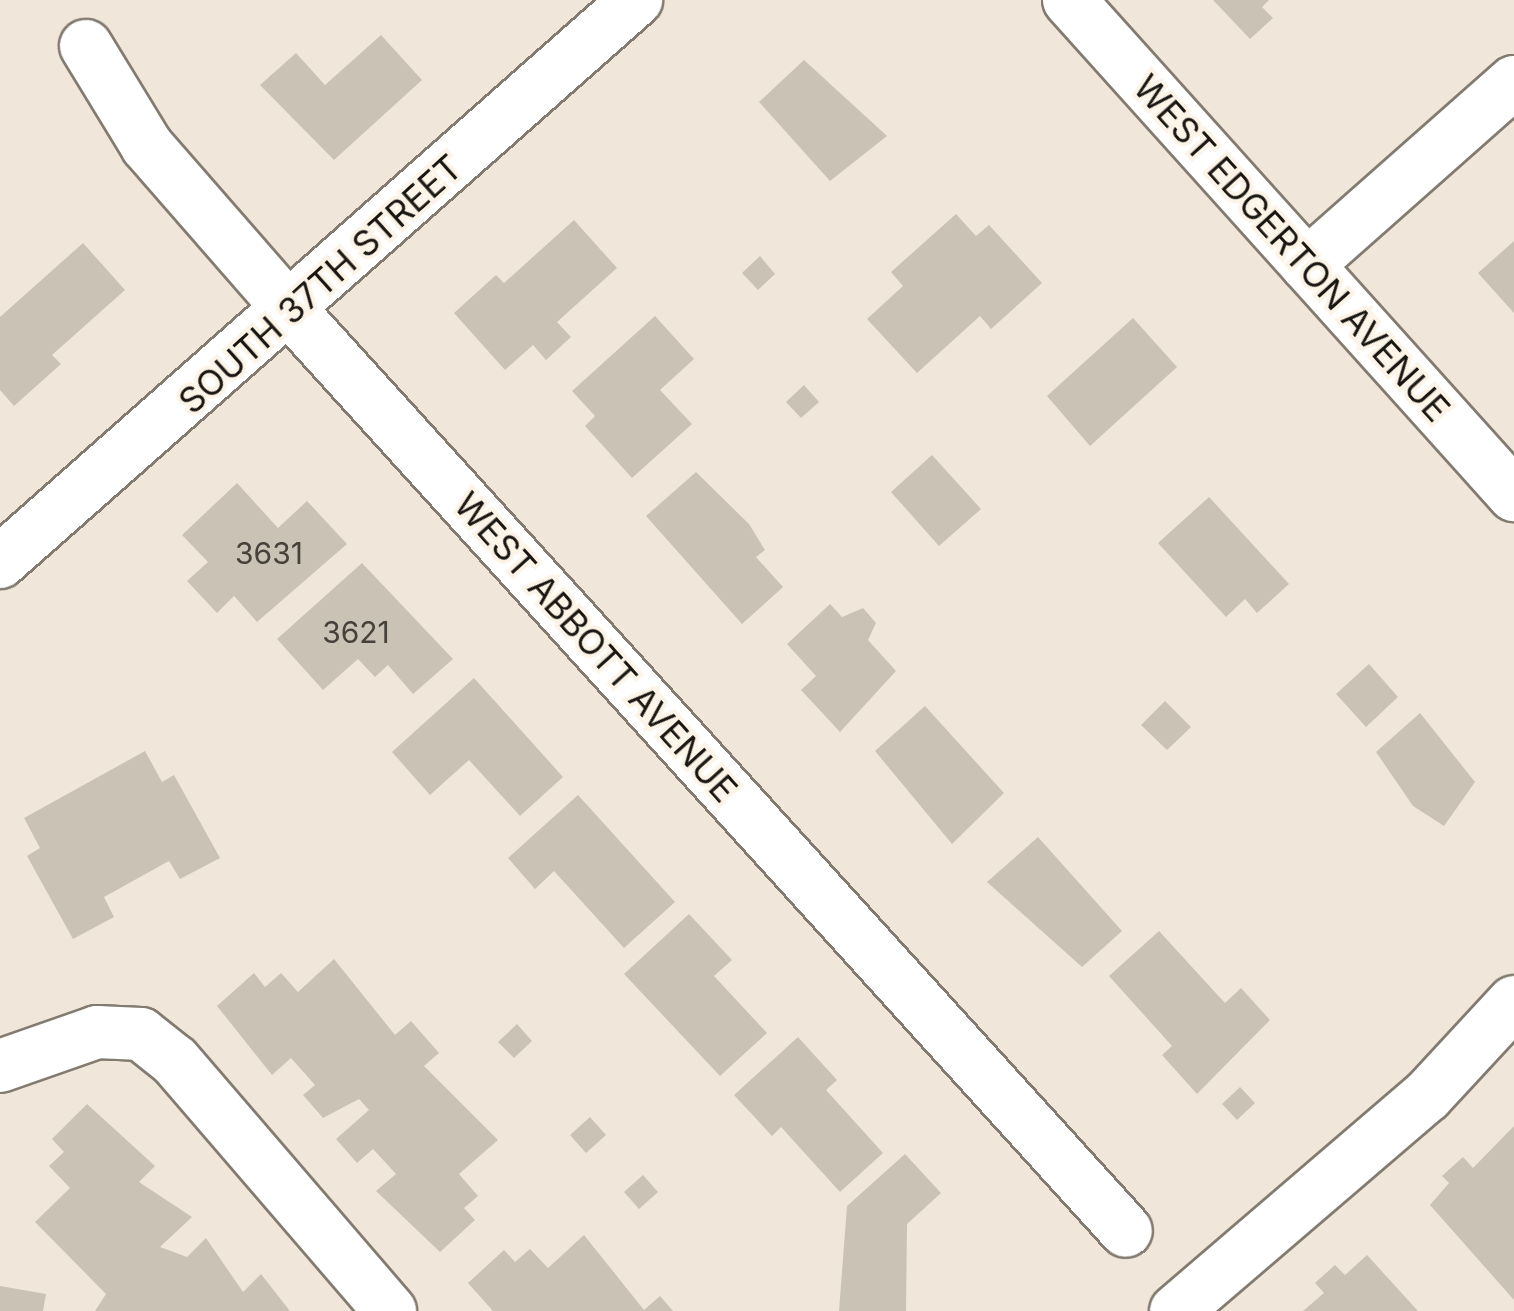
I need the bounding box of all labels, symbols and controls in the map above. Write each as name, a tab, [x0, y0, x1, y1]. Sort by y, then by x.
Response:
street label: WEST EDGERTON AVENUE	[1125, 66, 1459, 430]
street label: SOUTH 37TH STREET	[170, 146, 470, 422]
street label: WEST ABBOTT AVENUE	[446, 484, 746, 810]
house number: 3631	[235, 535, 303, 571]
house number: 3621	[322, 614, 390, 650]

